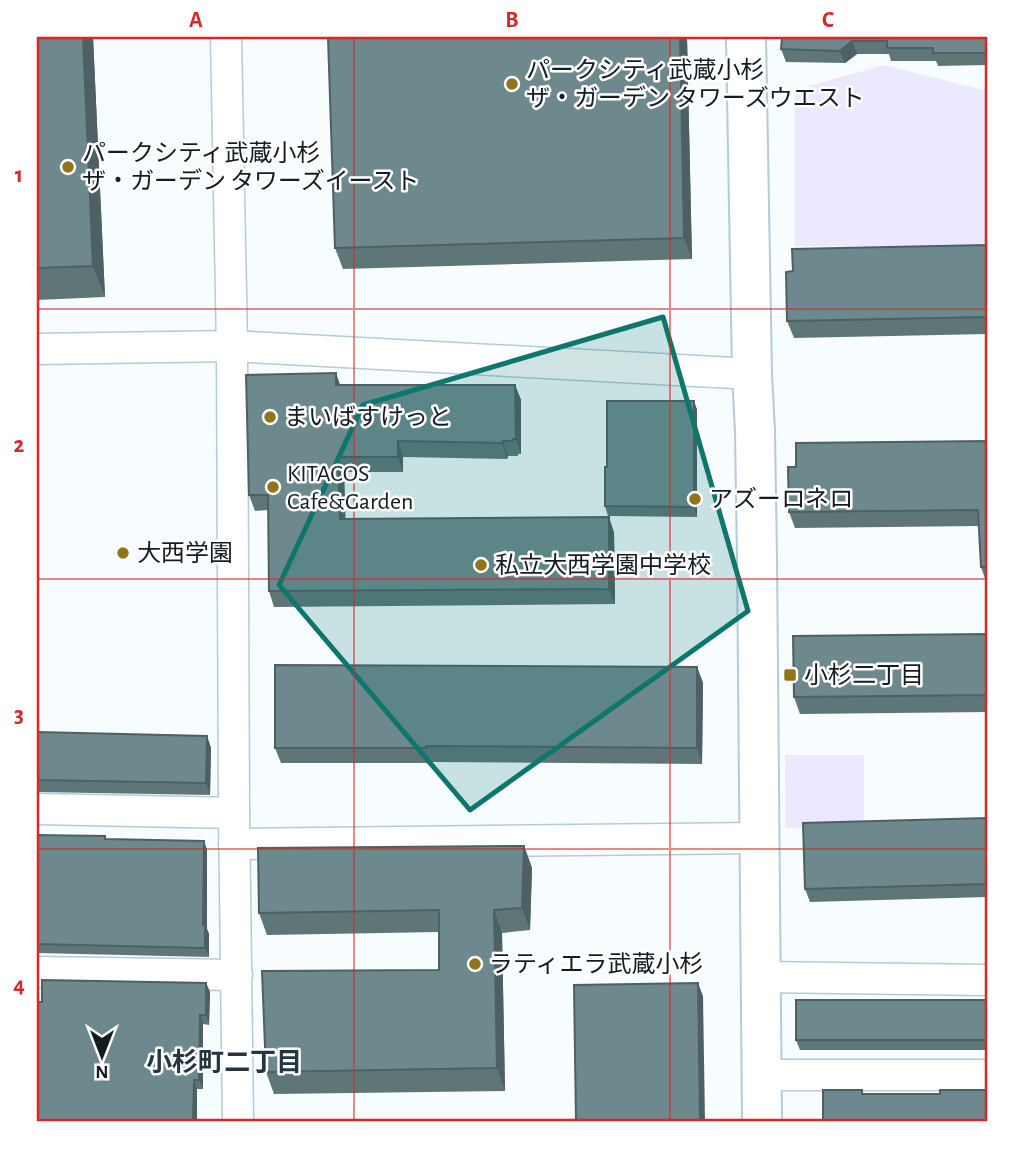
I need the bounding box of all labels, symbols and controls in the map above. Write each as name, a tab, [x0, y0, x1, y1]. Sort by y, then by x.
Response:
text: A	[189, 9, 203, 32]
text: B	[505, 9, 519, 32]
text: C	[822, 9, 834, 32]
place label: パークシティ武蔵小杉 ザ・ガーデン タワーズウエスト	[526, 57, 865, 111]
marker: パークシティ武蔵小杉 ザ・ガーデン タワーズウエスト	[504, 76, 520, 92]
place label: パークシティ武蔵小杉 ザ・ガーデン タワーズイースト	[82, 140, 420, 194]
marker: パークシティ武蔵小杉 ザ・ガーデン タワーズイースト	[60, 159, 76, 175]
text: 1	[15, 164, 23, 187]
place label: まいばすけっと	[284, 405, 452, 430]
marker: まいばすけっと	[262, 409, 278, 425]
text: 2	[14, 434, 25, 457]
place label: KITACOS Cafe&Garden	[287, 462, 414, 514]
marker: KITACOS Cafe&Garden	[265, 479, 281, 495]
place label: アズーロネロ	[709, 486, 853, 512]
marker: アズーロネロ	[687, 491, 703, 507]
place label: 大西学園	[137, 540, 233, 566]
marker: 大西学園	[115, 545, 131, 561]
place label: 私立大西学園中学校	[495, 552, 711, 578]
marker: 私立大西学園中学校	[473, 557, 489, 573]
place label: 小杉二丁目	[804, 662, 924, 688]
marker: 小杉二丁目	[782, 667, 798, 683]
text: 3	[14, 704, 24, 727]
place label: ラティエラ武蔵小杉	[489, 951, 704, 977]
marker: ラティエラ武蔵小杉	[467, 956, 483, 972]
text: 4	[13, 974, 25, 997]
north arrow	[66, 1021, 136, 1092]
district label: 小杉町二丁目	[146, 1048, 302, 1076]
text: N	[95, 1062, 109, 1081]

